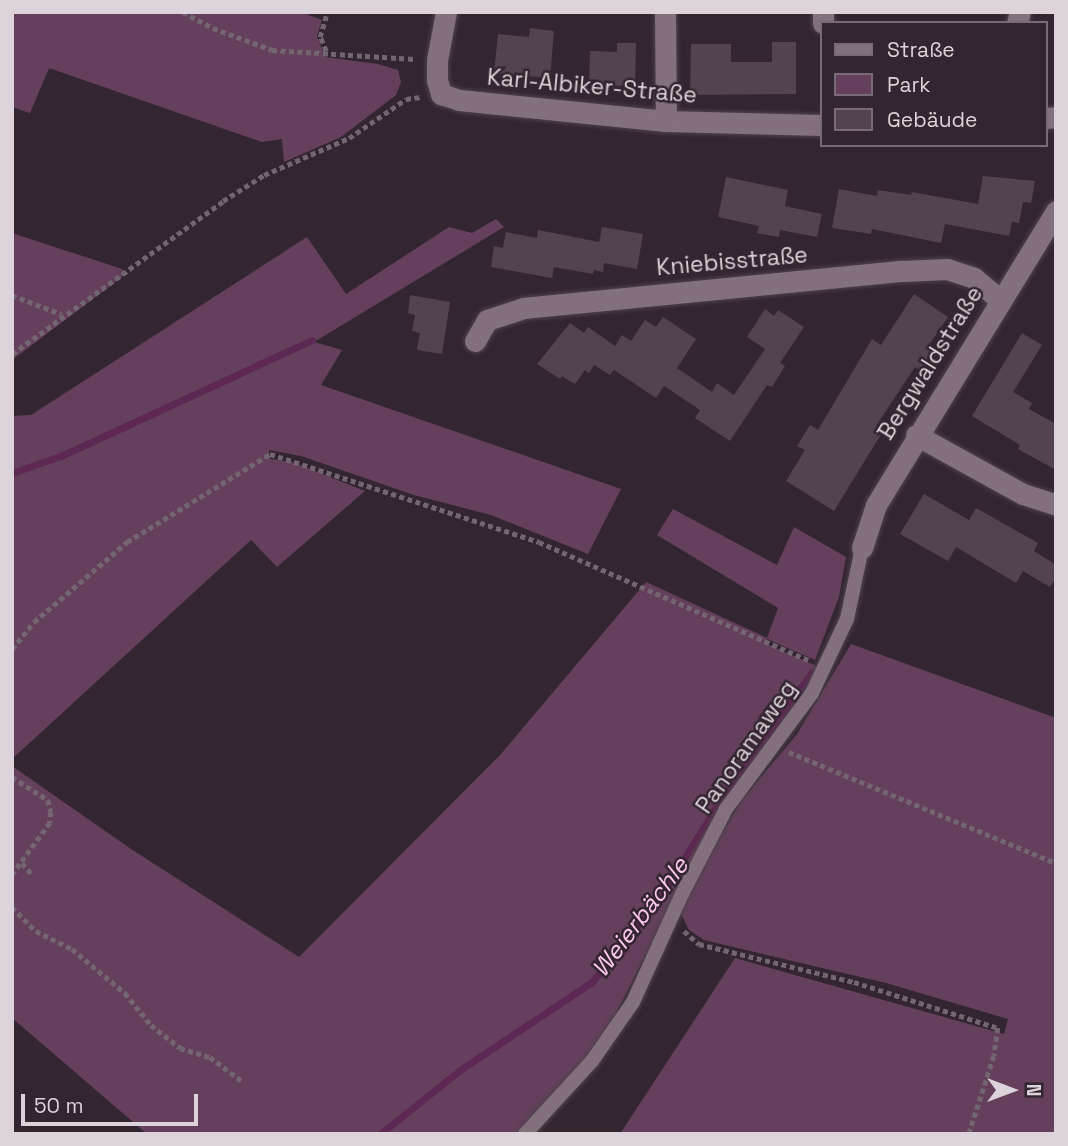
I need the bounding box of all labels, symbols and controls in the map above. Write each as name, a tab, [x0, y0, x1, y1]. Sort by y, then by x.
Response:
legend	[820, 21, 1047, 147]
text: Straße	[887, 36, 955, 63]
street label: Karl-Albiker-Straße	[486, 63, 698, 109]
text: Park	[887, 71, 931, 98]
text: Gebäude	[887, 106, 977, 133]
street label: Kniebisstraße	[655, 241, 809, 281]
street label: Bergwaldstraße	[872, 281, 988, 445]
street label: Panoramaweg	[690, 675, 802, 819]
water label: Weierbächle	[586, 852, 694, 982]
north arrow	[977, 1055, 1047, 1125]
scale bar	[24, 1080, 201, 1124]
text: N	[1021, 1084, 1046, 1096]
text: 50 m	[34, 1092, 84, 1119]

